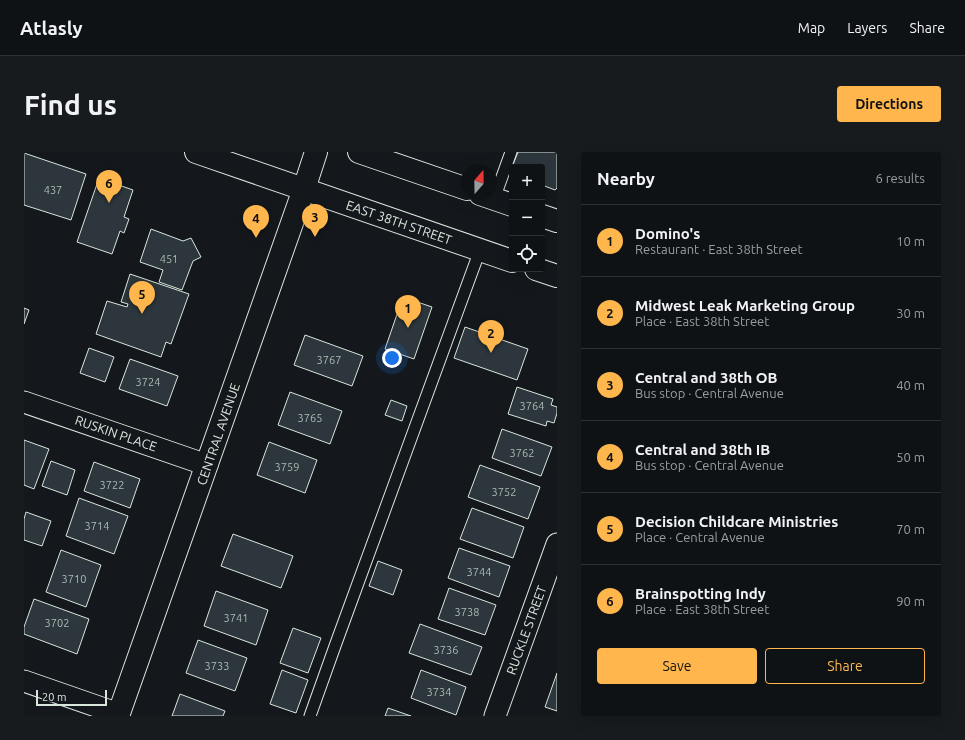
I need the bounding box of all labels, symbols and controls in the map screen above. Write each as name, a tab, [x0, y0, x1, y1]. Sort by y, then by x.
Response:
text: Atlasly	[20, 17, 83, 39]
text: Map	[798, 20, 825, 36]
text: Layers	[847, 20, 887, 36]
text: Share	[909, 20, 945, 36]
button: Directions	[837, 86, 941, 122]
text: Find us	[24, 89, 117, 120]
north arrow	[461, 164, 497, 200]
map controls	[509, 164, 545, 272]
button: +	[509, 164, 545, 200]
text: Nearby	[597, 169, 655, 188]
pin: 6	[96, 170, 122, 203]
text: 6 results	[875, 171, 925, 185]
house number: 437	[44, 184, 62, 196]
street label: EAST 38TH STREET	[344, 197, 454, 247]
button: −	[509, 200, 545, 236]
pin: 3	[302, 204, 328, 237]
pin: 4	[243, 205, 269, 238]
text: Domino's	[635, 225, 700, 242]
text: 1	[606, 234, 614, 248]
text: 10 m	[896, 234, 925, 248]
button: locate	[509, 236, 545, 272]
text: Restaurant · East 38th Street	[635, 242, 803, 256]
house number: 451	[160, 253, 178, 265]
pin: 5	[129, 281, 155, 314]
pin: 1	[395, 295, 421, 328]
text: Midwest Leak Marketing Group	[635, 297, 855, 314]
text: 2	[606, 306, 614, 320]
text: 30 m	[896, 306, 925, 320]
text: Place · East 38th Street	[635, 314, 769, 328]
pin: 2	[478, 320, 504, 353]
your location	[382, 348, 402, 368]
house number: 3767	[317, 354, 341, 366]
text: Central and 38th OB	[635, 369, 778, 386]
house number: 3724	[136, 376, 160, 388]
text: 3	[606, 378, 614, 392]
text: 40 m	[896, 378, 925, 392]
street label: CENTRAL AVENUE	[194, 381, 242, 487]
text: Bus stop · Central Avenue	[635, 386, 784, 400]
house number: 3764	[520, 400, 544, 412]
street label: RUSKIN PLACE	[73, 412, 159, 454]
house number: 3765	[298, 412, 322, 424]
text: Central and 38th IB	[635, 441, 770, 458]
house number: 3762	[510, 447, 534, 459]
text: 4	[606, 450, 614, 464]
text: 50 m	[896, 450, 925, 464]
text: Bus stop · Central Avenue	[635, 458, 784, 472]
house number: 3759	[275, 461, 299, 473]
house number: 3722	[100, 479, 124, 491]
house number: 3752	[492, 486, 516, 498]
text: Decision Childcare Ministries	[635, 513, 838, 530]
house number: 3714	[85, 520, 109, 532]
text: 5	[606, 522, 614, 536]
text: 70 m	[896, 522, 925, 536]
text: Place · Central Avenue	[635, 530, 765, 544]
house number: 3744	[467, 566, 491, 578]
house number: 3710	[62, 573, 86, 585]
street label: RUCKLE STREET	[503, 584, 549, 676]
text: Brainspotting Indy	[635, 585, 766, 602]
text: 6	[606, 594, 614, 608]
text: 90 m	[896, 594, 925, 608]
text: Place · East 38th Street	[635, 602, 769, 616]
house number: 3738	[455, 606, 479, 618]
house number: 3741	[224, 612, 248, 624]
house number: 3702	[45, 617, 69, 629]
house number: 3736	[434, 644, 458, 656]
button: Save	[597, 648, 757, 684]
button: Share	[765, 648, 925, 684]
house number: 3733	[205, 660, 229, 672]
house number: 3734	[427, 686, 451, 698]
scale bar	[36, 688, 107, 707]
text: 20 m	[42, 691, 66, 703]

